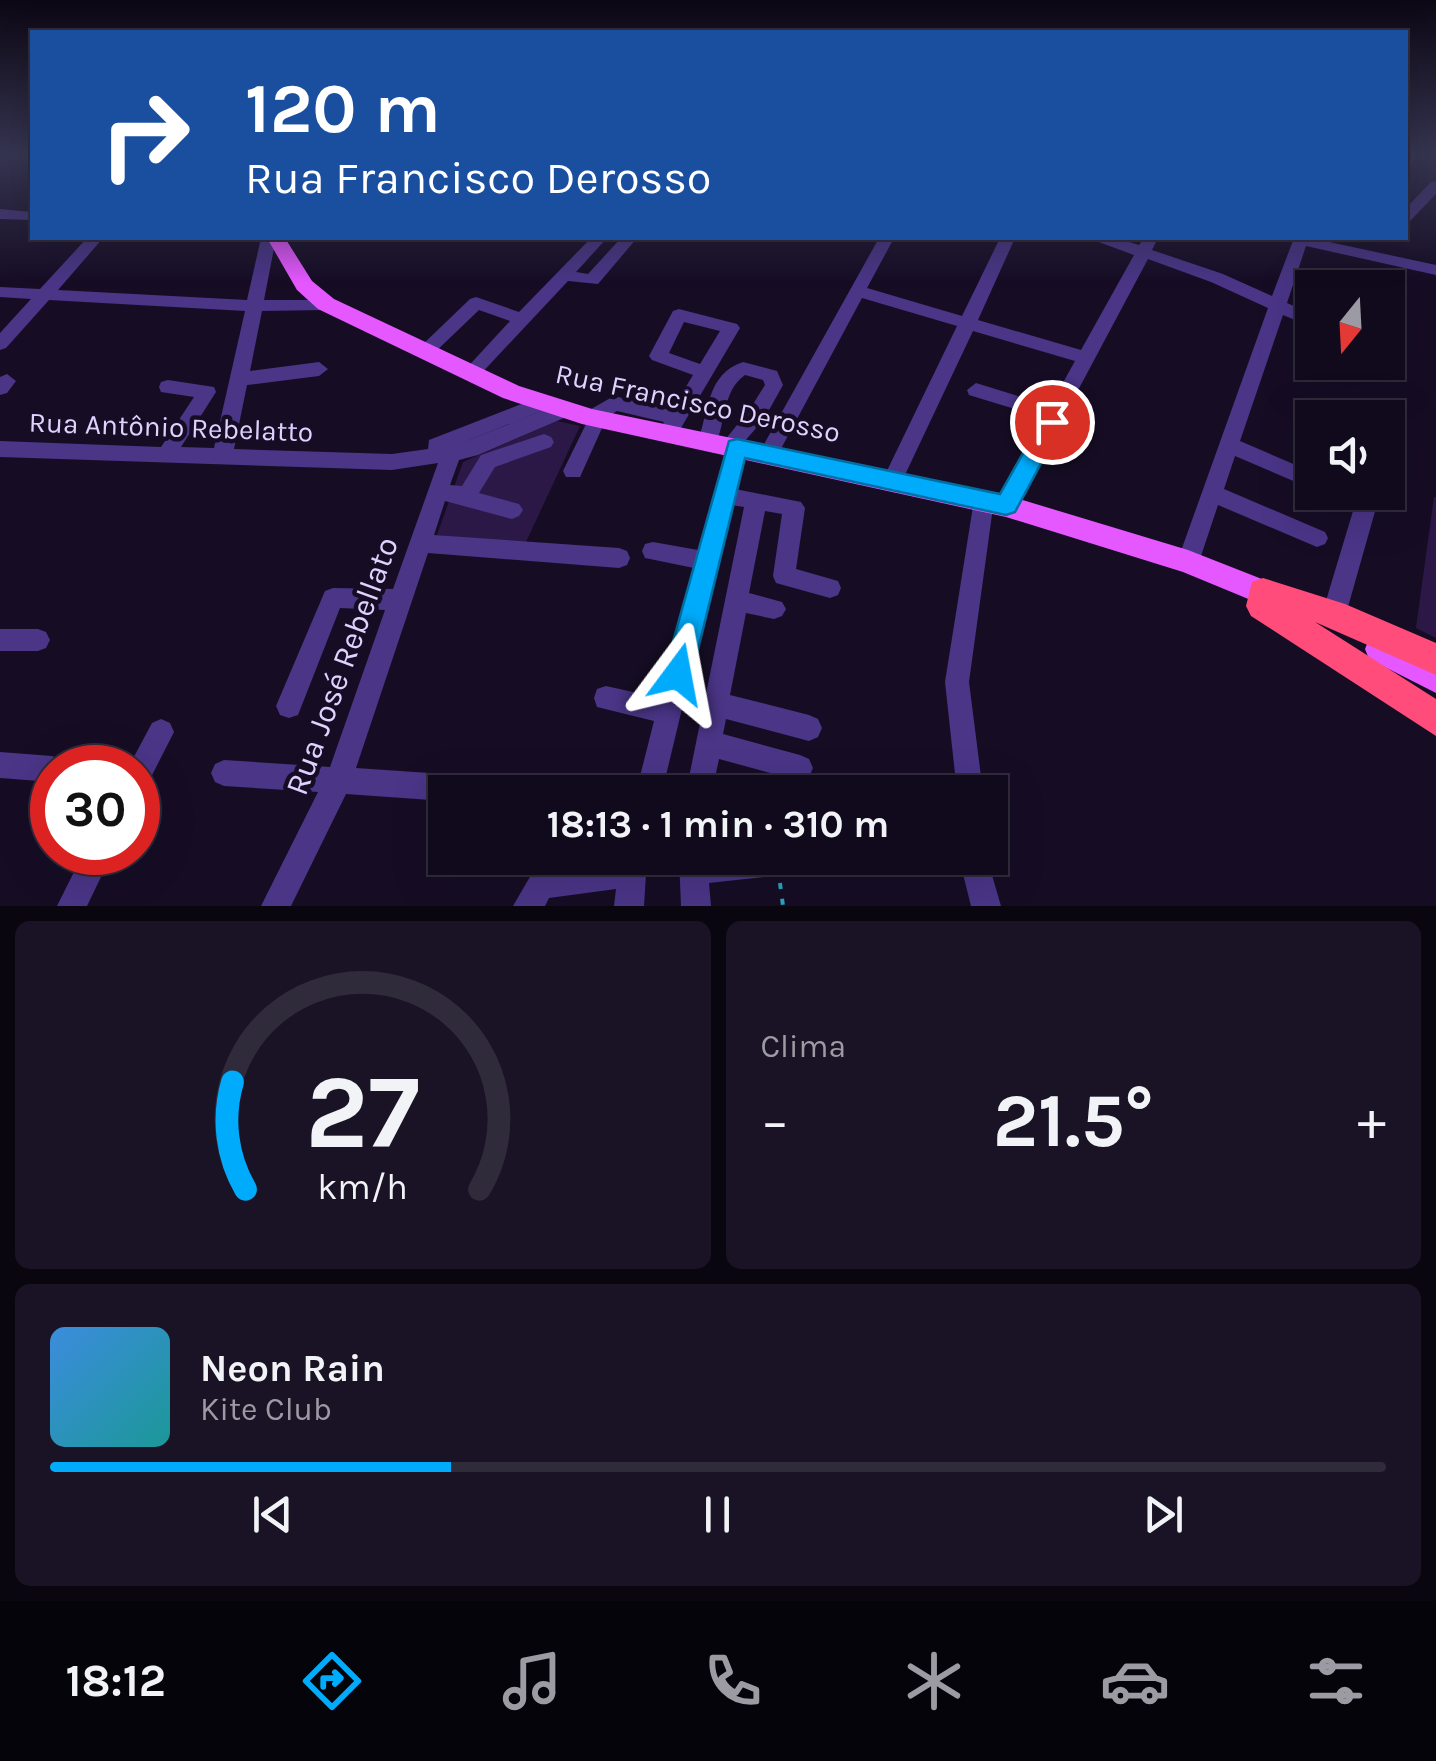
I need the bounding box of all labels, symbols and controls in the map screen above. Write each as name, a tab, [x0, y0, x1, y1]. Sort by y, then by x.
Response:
text: 120 m	[245, 68, 441, 150]
icon: right	[80, 70, 210, 200]
text: Rua Francisco Derosso	[245, 152, 711, 204]
north arrow	[1295, 270, 1405, 380]
map controls	[1295, 270, 1405, 510]
street label: Rua Francisco Derosso	[553, 357, 843, 449]
pin	[1010, 380, 1095, 465]
icon: arrive	[1025, 395, 1080, 450]
button: sound	[1295, 400, 1405, 510]
street label: Rua Antônio Rebelatto	[28, 406, 314, 448]
street label: Rua José Rebellato	[278, 532, 406, 800]
position arrow	[626, 622, 730, 726]
speed limit sign: 30	[30, 745, 160, 875]
text: 18:13 · 1 min · 310 m	[547, 802, 889, 847]
text: Clima	[761, 1028, 846, 1065]
text: 27	[305, 1052, 420, 1173]
text: 21.5°	[993, 1077, 1154, 1165]
text: −	[761, 1089, 789, 1153]
text: +	[1357, 1089, 1386, 1153]
text: km/h	[317, 1166, 408, 1208]
text: Neon Rain	[200, 1346, 385, 1391]
text: Kite Club	[200, 1391, 332, 1428]
icon: previous	[245, 1487, 300, 1542]
icon: pause	[690, 1487, 745, 1542]
icon: next	[1136, 1487, 1191, 1542]
icon: directions	[297, 1646, 367, 1716]
icon: music	[497, 1646, 567, 1716]
icon: phone	[698, 1646, 768, 1716]
icon: climate	[899, 1646, 969, 1716]
icon: car	[1100, 1646, 1170, 1716]
icon: filters	[1301, 1646, 1371, 1716]
text: 18:12	[65, 1655, 166, 1707]

